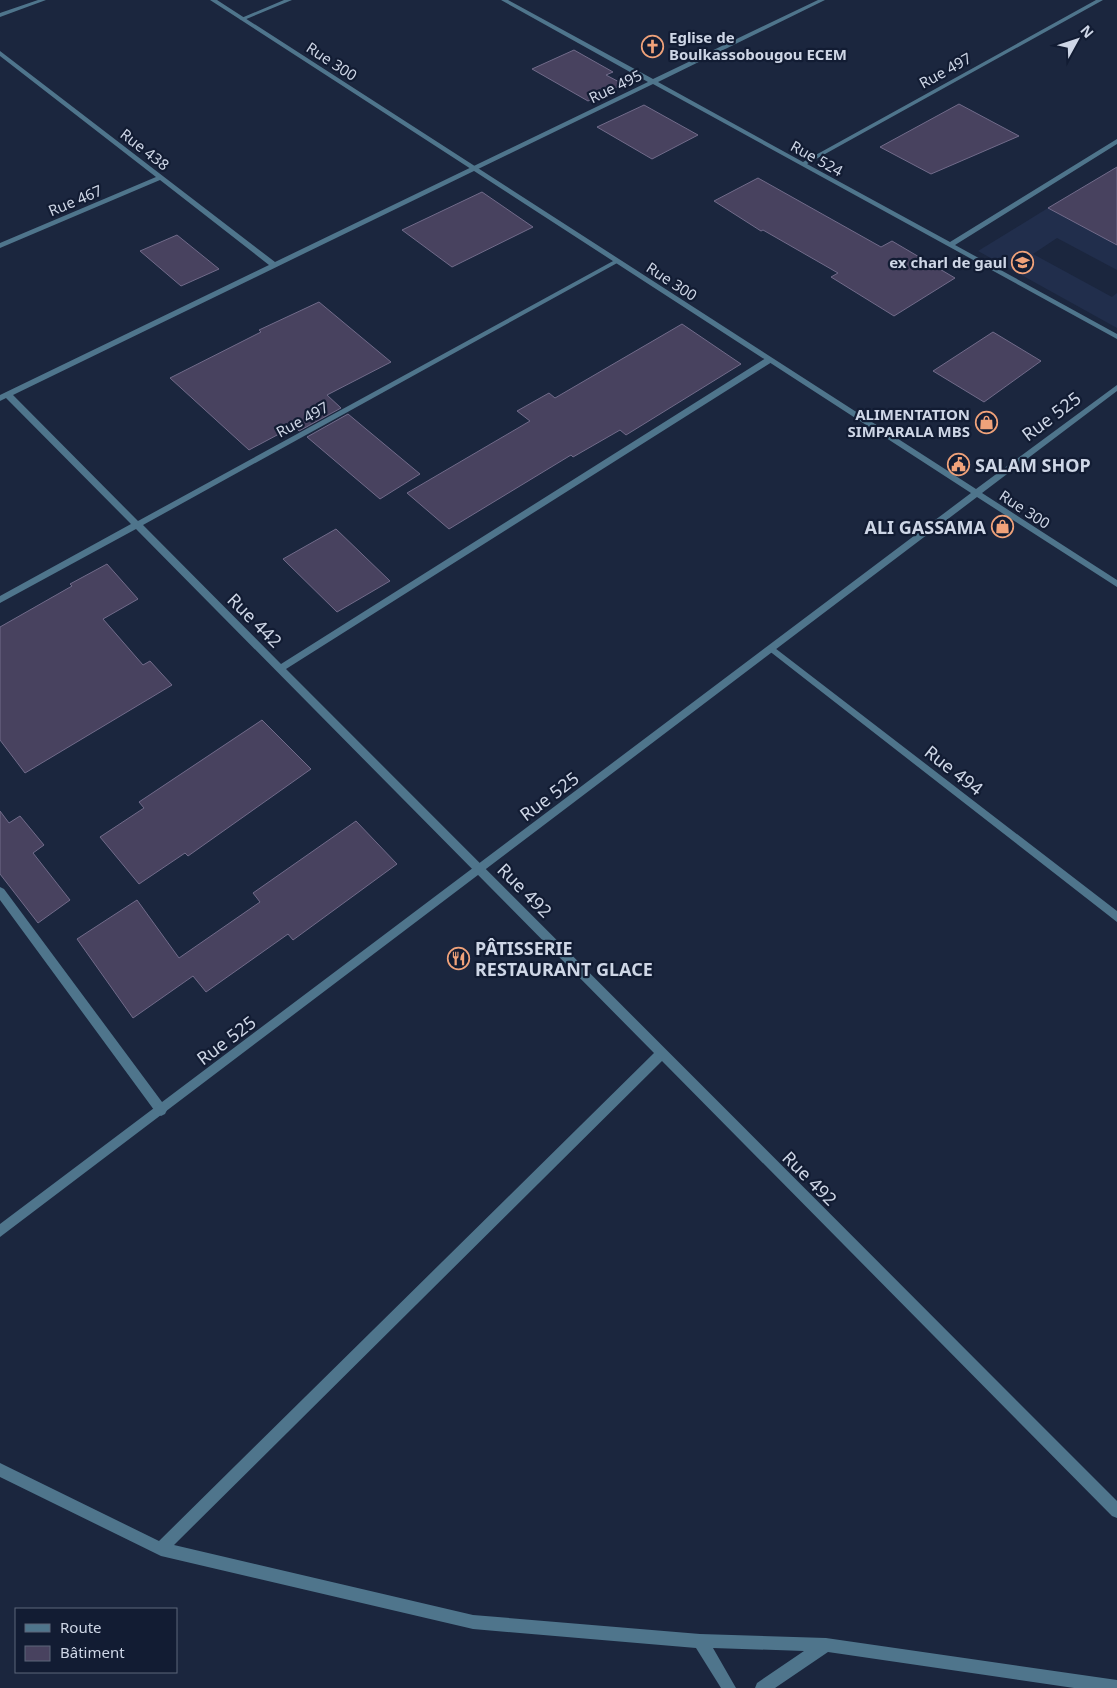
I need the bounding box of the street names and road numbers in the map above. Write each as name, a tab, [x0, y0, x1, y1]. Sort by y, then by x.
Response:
street label: Rue 300	[303, 37, 361, 85]
street label: Rue 497	[915, 48, 975, 92]
street label: Rue 495	[585, 65, 645, 107]
street label: Rue 438	[117, 124, 173, 174]
street label: Rue 524	[787, 136, 847, 181]
street label: Rue 467	[45, 180, 105, 220]
street label: Rue 300	[643, 257, 701, 305]
street label: Rue 525	[1017, 386, 1085, 446]
street label: Rue 497	[272, 397, 332, 441]
street label: Rue 300	[996, 485, 1054, 533]
street label: Rue 442	[222, 587, 288, 653]
street label: Rue 494	[920, 740, 988, 800]
street label: Rue 525	[515, 766, 583, 826]
street label: Rue 492	[492, 857, 558, 923]
street label: Rue 525	[192, 1010, 260, 1070]
street label: Rue 492	[777, 1145, 843, 1211]

